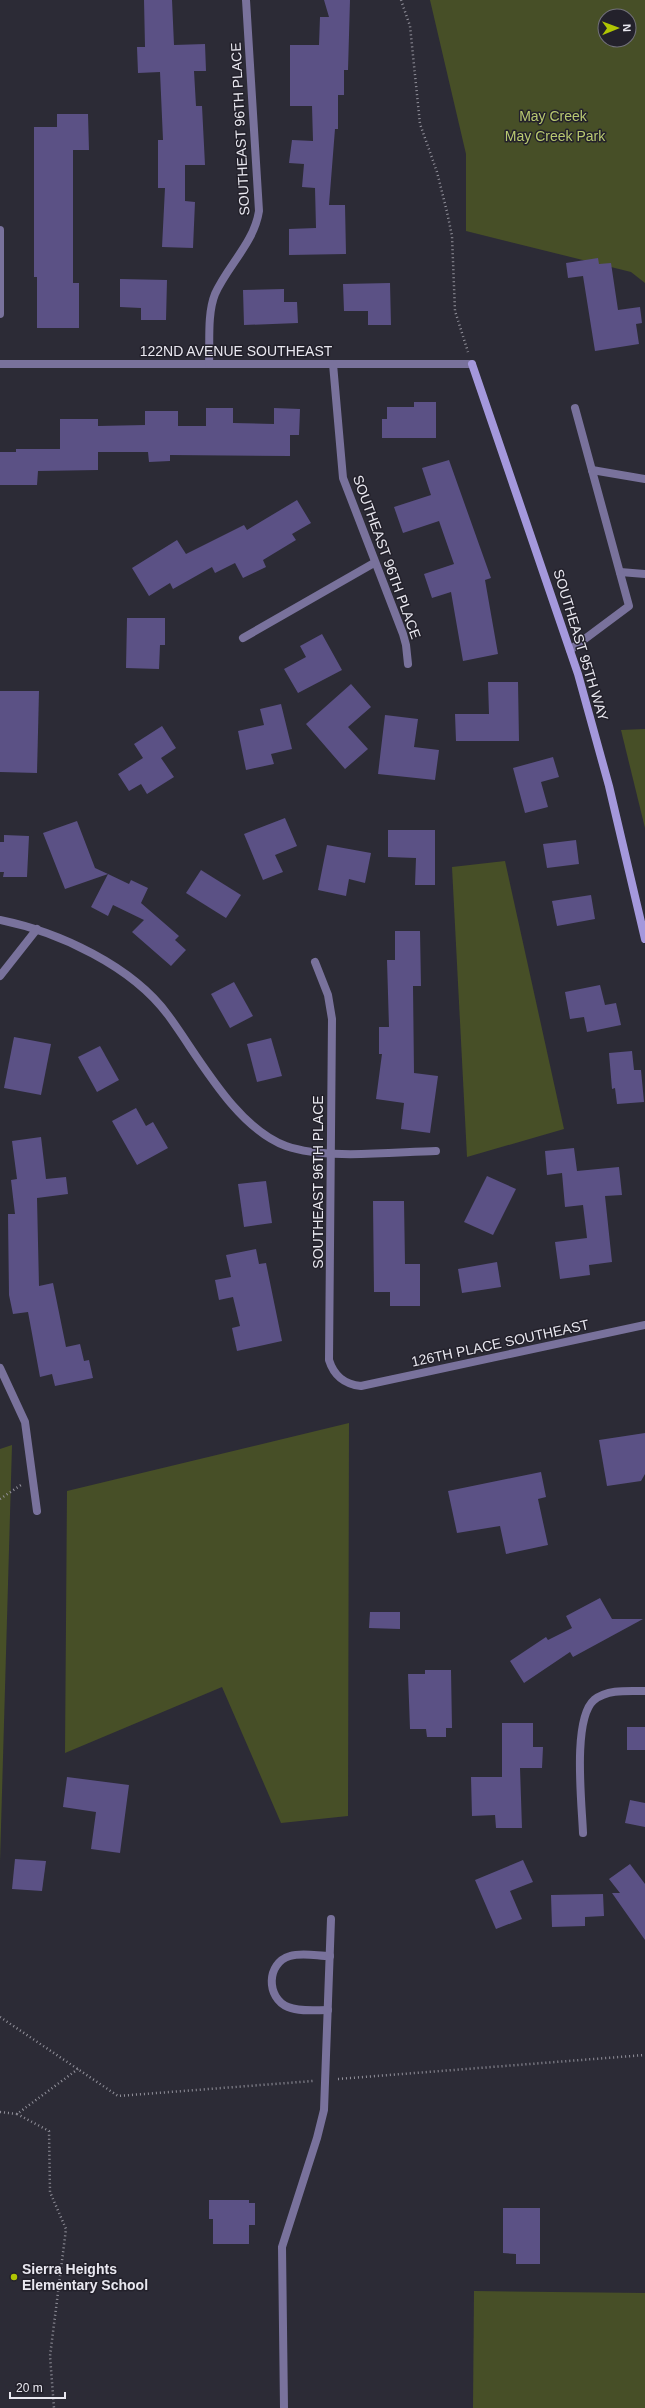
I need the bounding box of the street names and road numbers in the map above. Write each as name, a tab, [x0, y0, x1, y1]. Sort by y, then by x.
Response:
street label: SOUTHEAST 96TH PLACE	[227, 42, 253, 216]
street label: 122ND AVENUE SOUTHEAST	[140, 343, 333, 359]
street label: SOUTHEAST 96TH PLACE	[350, 473, 424, 641]
street label: SOUTHEAST 95TH WAY	[550, 567, 612, 723]
street label: SOUTHEAST 96TH PLACE	[310, 1095, 326, 1269]
street label: 126TH PLACE SOUTHEAST	[410, 1316, 591, 1370]

